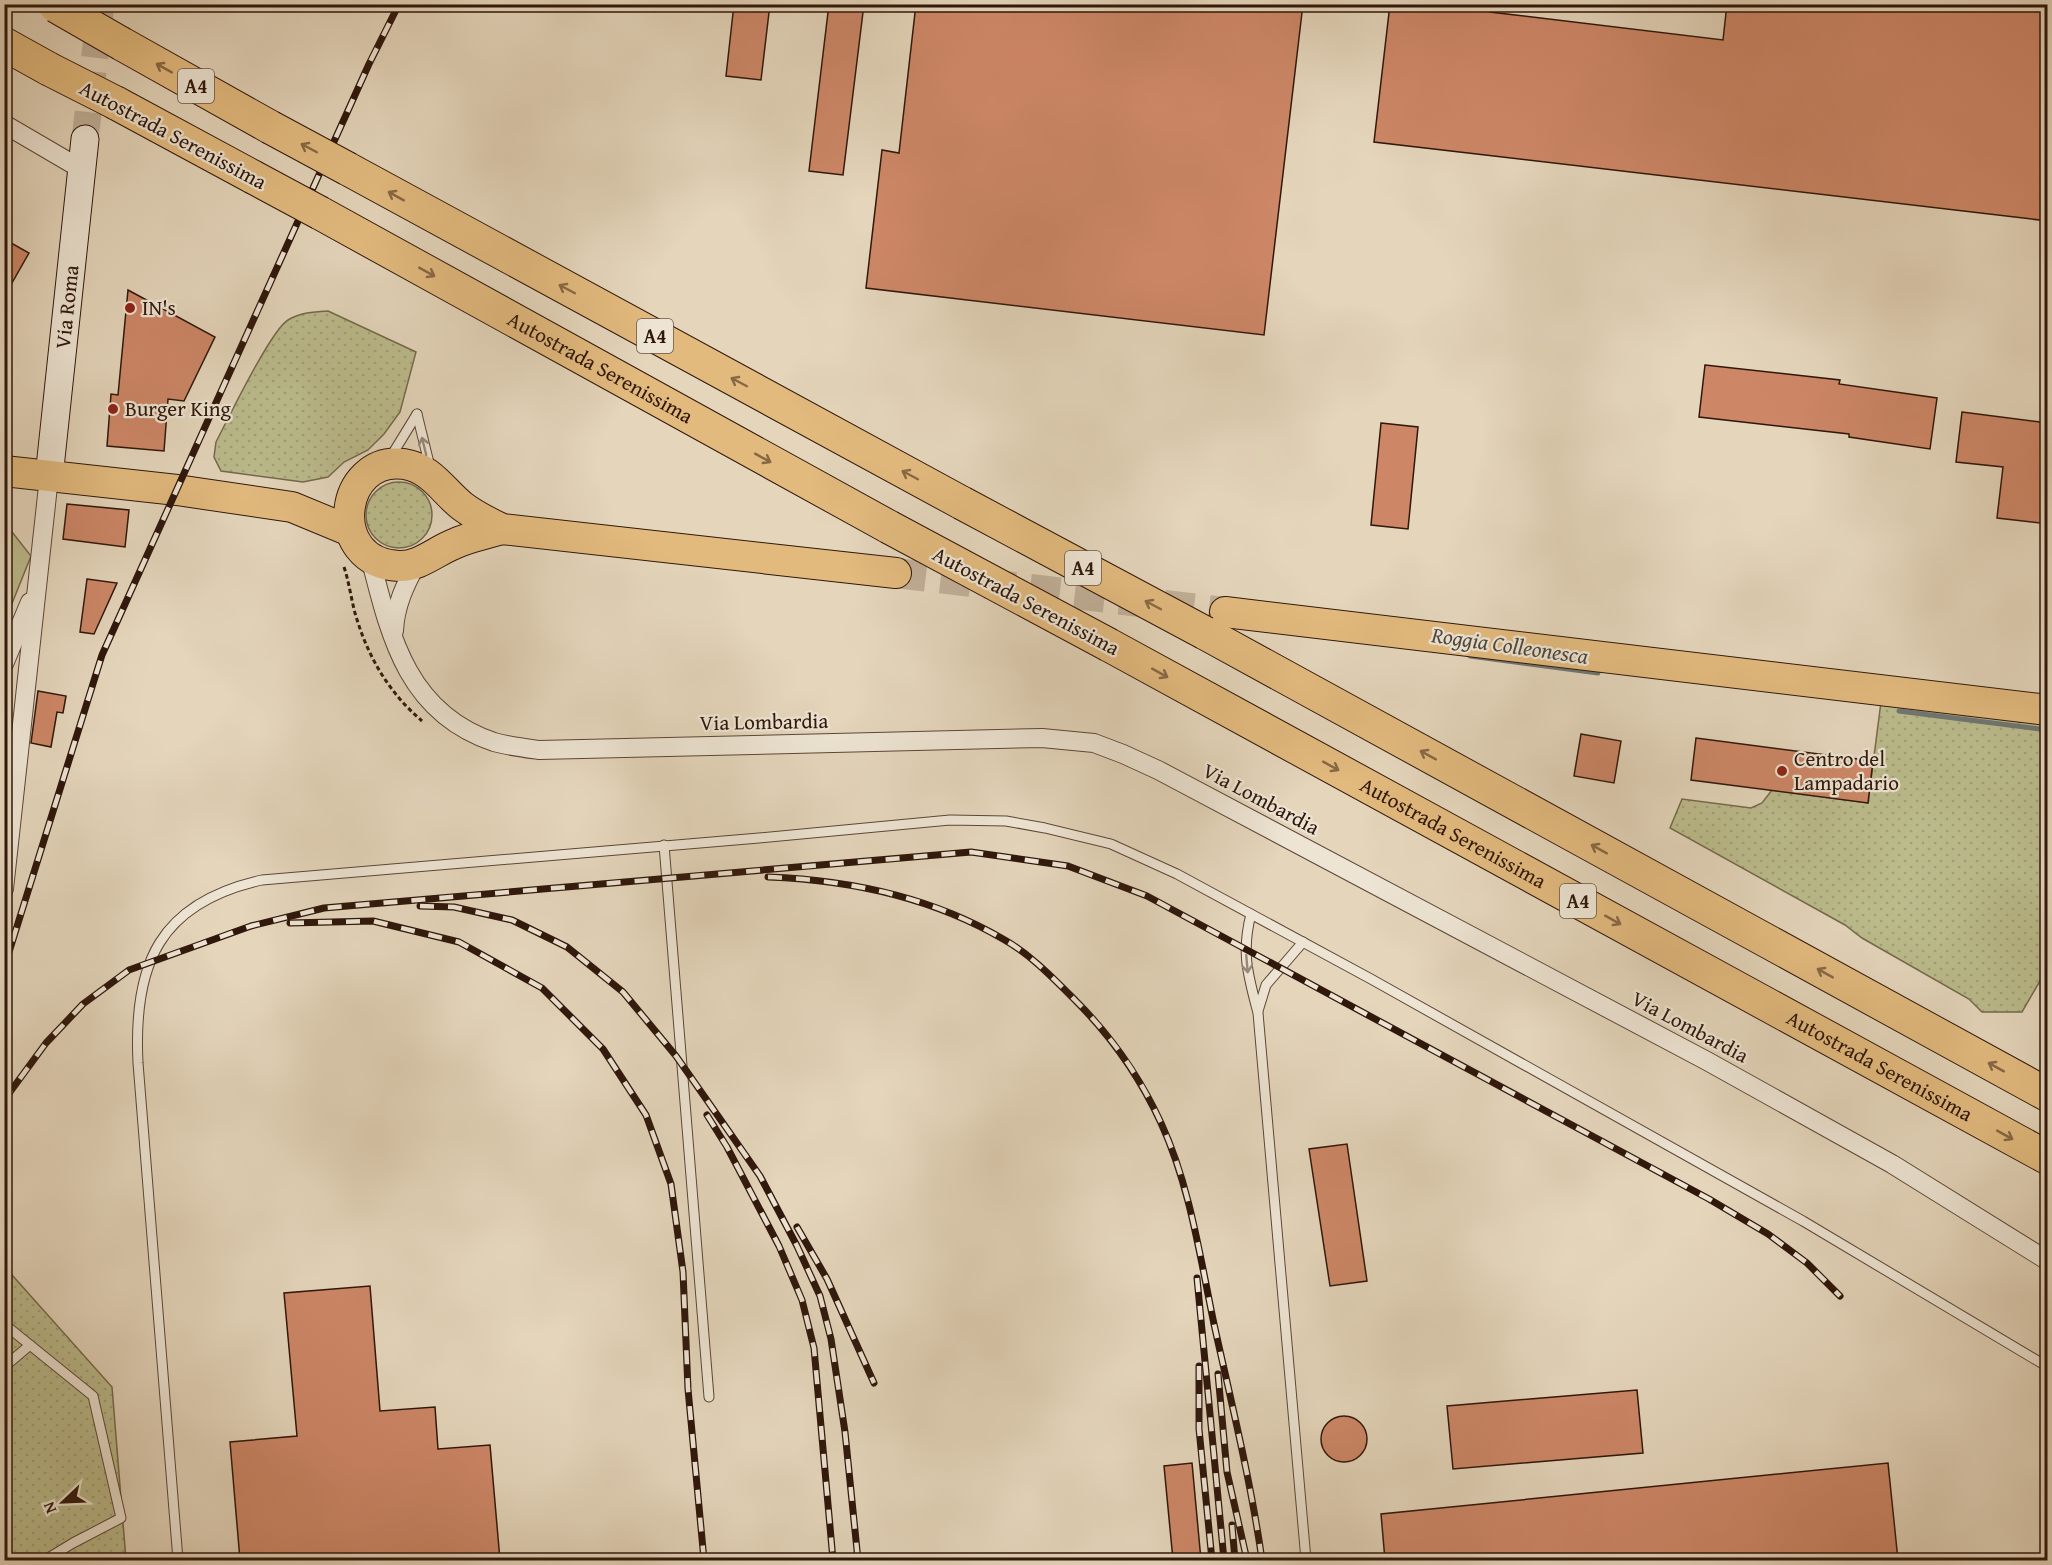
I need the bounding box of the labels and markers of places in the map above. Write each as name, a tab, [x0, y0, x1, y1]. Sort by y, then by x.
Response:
place label: IN's	[142, 292, 176, 323]
marker: IN's	[123, 301, 137, 315]
place label: Burger King	[125, 393, 232, 424]
marker: Burger King	[106, 402, 120, 416]
place label: Centro del Lampadario	[1794, 743, 1899, 798]
marker: Centro del Lampadario	[1775, 764, 1789, 778]

